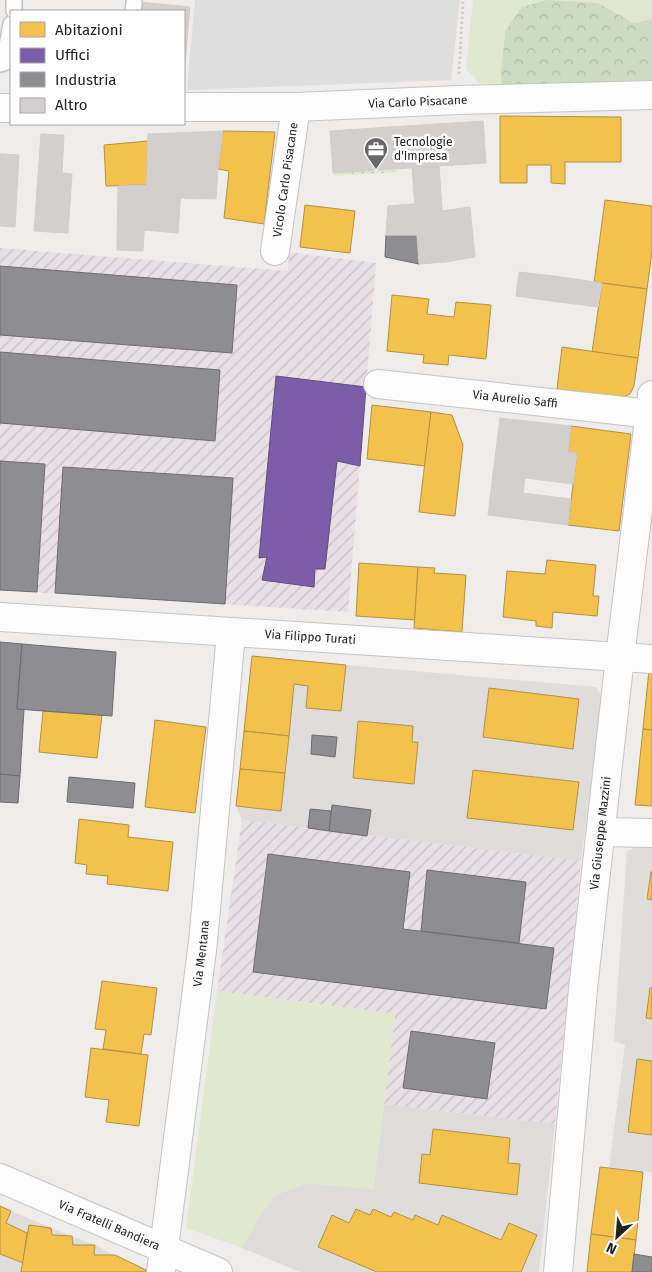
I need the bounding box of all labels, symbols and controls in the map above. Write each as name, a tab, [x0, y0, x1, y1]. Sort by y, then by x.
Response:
legend	[10, 10, 185, 125]
text: Abitazioni	[55, 21, 123, 39]
text: Uffici	[55, 46, 90, 64]
text: Industria	[55, 71, 117, 89]
street label: Via Carlo Pisacane	[368, 93, 468, 111]
text: Altro	[55, 96, 88, 114]
street label: Vicolo Carlo Pisacane	[270, 121, 301, 238]
place label: Tecnologie d'Impresa	[394, 135, 453, 163]
office icon: Tecnologie d'Impresa	[363, 136, 389, 170]
street label: Via Aurelio Saffi	[472, 387, 559, 411]
street label: Via Filippo Turati	[264, 627, 356, 647]
street label: Via Giuseppe Mazzini	[587, 776, 614, 891]
street label: Via Mentana	[190, 920, 212, 988]
street label: Via Fratelli Bandiera	[56, 1197, 162, 1253]
north arrow	[592, 1212, 642, 1262]
text: N	[604, 1239, 619, 1258]

